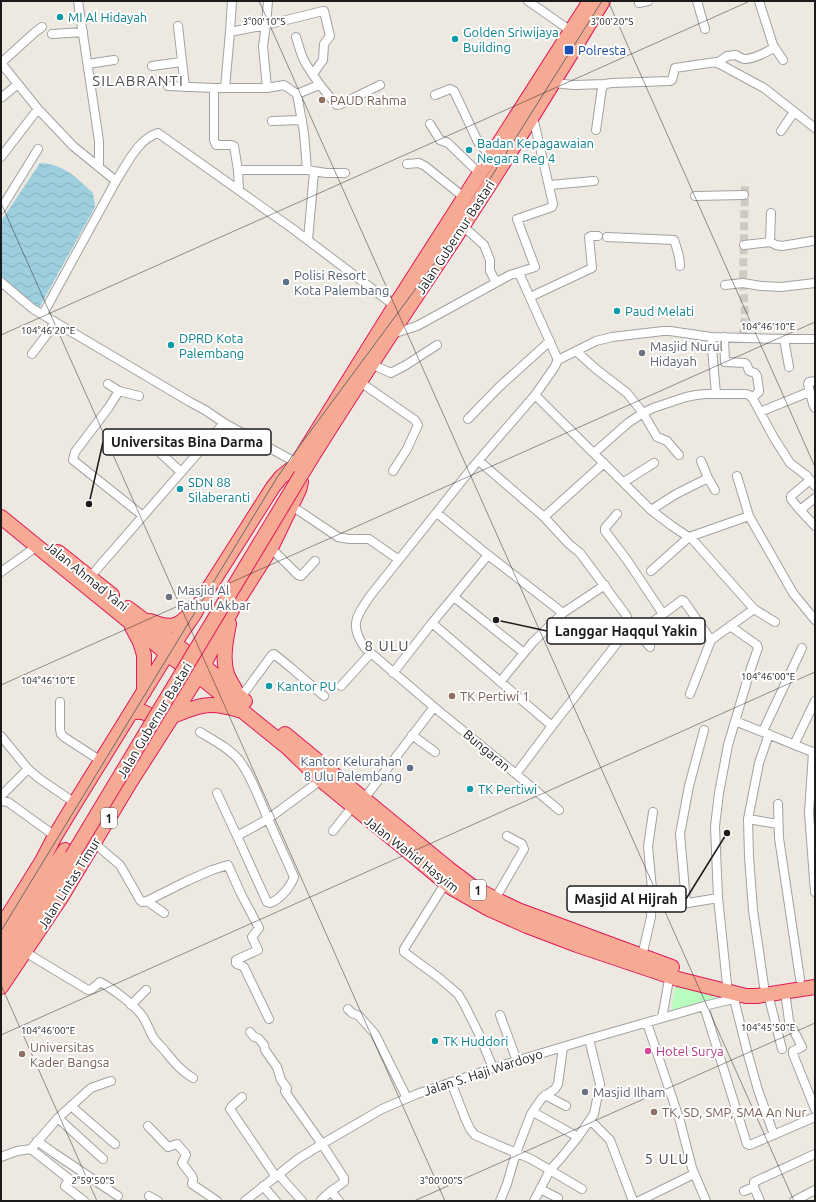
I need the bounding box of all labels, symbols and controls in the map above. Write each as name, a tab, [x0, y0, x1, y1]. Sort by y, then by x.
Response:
place label: MI Al Hidayah	[68, 10, 147, 24]
marker: MI Al Hidayah	[55, 12, 65, 22]
text: 3°00'10"S	[242, 16, 286, 27]
text: 3°00'20"S	[590, 16, 634, 27]
place label: Golden Sriwijaya Building	[463, 25, 559, 54]
marker: Golden Sriwijaya Building	[450, 34, 460, 44]
place label: Polresta	[578, 43, 626, 57]
marker: Polresta	[563, 44, 575, 56]
district label: SILABRANTI	[92, 72, 184, 89]
place label: PAUD Rahma	[330, 93, 407, 107]
marker: PAUD Rahma	[317, 95, 327, 105]
place label: Badan Kepagawaian Negara Reg 4	[477, 136, 594, 165]
marker: Badan Kepagawaian Negara Reg 4	[464, 145, 474, 155]
street label: Jalan Gubernur Bastari	[413, 178, 497, 296]
place label: Polisi Resort Kota Palembang	[294, 268, 389, 297]
marker: Polisi Resort Kota Palembang	[281, 277, 291, 287]
place label: Paud Melati	[625, 304, 694, 318]
marker: Paud Melati	[612, 306, 622, 316]
text: 104°46'10"E	[741, 321, 796, 332]
text: 104°46'20"E	[21, 325, 76, 336]
place label: DPRD Kota Palembang	[179, 331, 244, 360]
place label: Masjid Nurul Hidayah	[650, 339, 724, 368]
marker: DPRD Kota Palembang	[166, 340, 176, 350]
marker: Masjid Nurul Hidayah	[637, 348, 647, 358]
callout: Universitas Bina Darma	[103, 429, 271, 455]
text: Universitas Bina Darma	[111, 434, 263, 450]
place label: SDN 88 Silaberanti	[188, 475, 250, 504]
marker: SDN 88 Silaberanti	[175, 484, 185, 494]
street label: Jalan Ahmad Yani	[43, 538, 131, 614]
place label: Masjid Al Fathul Akbar	[177, 583, 251, 612]
marker: Masjid Al Fathul Akbar	[164, 592, 174, 602]
callout: Langgar Haqqul Yakin	[547, 618, 705, 644]
text: Langgar Haqqul Yakin	[555, 623, 697, 639]
district label: 8 ULU	[365, 637, 409, 654]
street label: Jalan Gubernur Bastari	[114, 660, 194, 780]
text: 104°46'00"E	[741, 671, 796, 682]
text: 104°46'10"E	[21, 675, 76, 686]
place label: Kantor PU	[277, 679, 336, 693]
marker: Kantor PU	[264, 681, 274, 691]
place label: TK Pertiwi 1	[460, 689, 530, 703]
marker: TK Pertiwi 1	[447, 691, 457, 701]
street label: Bungaran	[461, 727, 513, 773]
place label: Kantor Kelurahan 8 Ulu Palembang	[301, 754, 402, 783]
marker: Kantor Kelurahan 8 Ulu Palembang	[405, 763, 415, 773]
place label: TK Pertiwi	[478, 782, 537, 796]
marker: TK Pertiwi	[465, 784, 475, 794]
road number: 1	[101, 808, 117, 828]
street label: Jalan Wahid Hasyim	[362, 813, 462, 895]
street label: Jalan Lintas Timur	[35, 835, 103, 931]
road number: 1	[470, 880, 486, 900]
callout: Masjid Al Hijrah	[567, 886, 686, 912]
text: Masjid Al Hijrah	[574, 891, 678, 907]
text: 104°45'50"E	[741, 1022, 796, 1033]
text: 104°46'00"E	[21, 1025, 76, 1036]
place label: TK Huddori	[443, 1034, 509, 1048]
marker: TK Huddori	[430, 1036, 440, 1046]
place label: Universitas Kader Bangsa	[30, 1040, 109, 1069]
place label: Hotel Surya	[656, 1044, 724, 1058]
street label: Jalan S. Haji Wardoyo	[422, 1046, 544, 1098]
marker: Hotel Surya	[643, 1046, 653, 1056]
marker: Universitas Kader Bangsa	[17, 1049, 27, 1059]
place label: Masjid Ilham	[593, 1085, 666, 1099]
marker: Masjid Ilham	[580, 1087, 590, 1097]
place label: TK, SD, SMP, SMA An Nur	[662, 1105, 807, 1120]
marker: TK, SD, SMP, SMA An Nur	[649, 1107, 659, 1117]
district label: 5 ULU	[645, 1150, 689, 1167]
text: 2°59'50"S	[71, 1175, 115, 1186]
text: 3°00'00"S	[419, 1175, 463, 1186]

